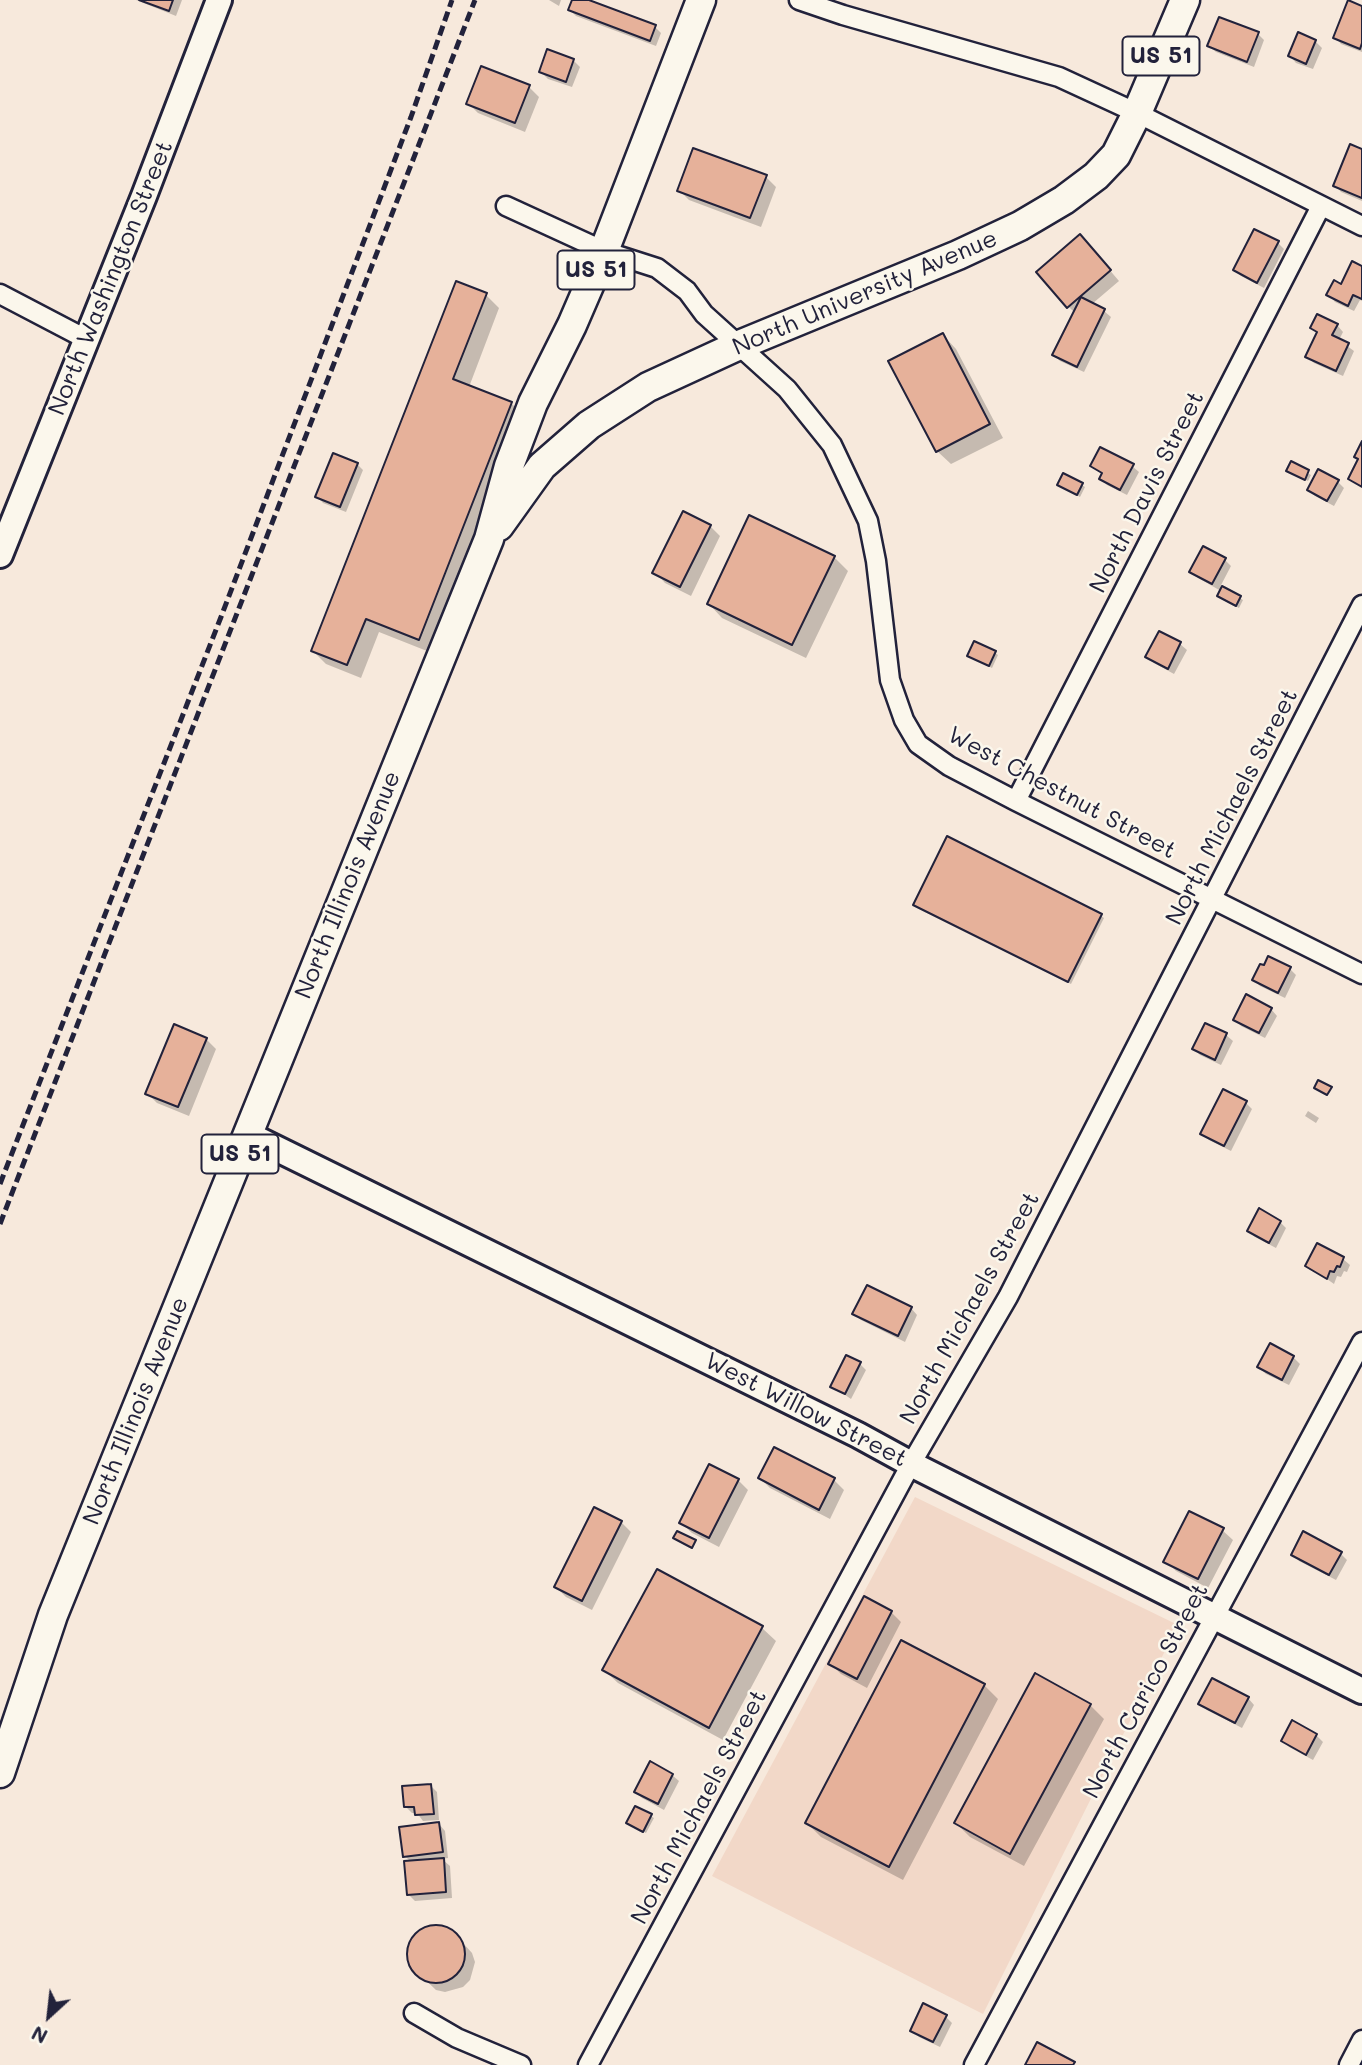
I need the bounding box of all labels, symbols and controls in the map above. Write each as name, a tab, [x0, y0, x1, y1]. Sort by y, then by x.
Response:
road number: US 51	[1122, 36, 1200, 76]
street label: North Washington Street	[43, 136, 179, 420]
street label: North University Avenue	[728, 224, 1002, 362]
road number: US 51	[558, 250, 634, 290]
street label: North Davis Street	[1084, 386, 1210, 598]
street label: North Michaels Street	[1160, 684, 1304, 930]
street label: West Chestnut Street	[943, 721, 1181, 865]
street label: North Illinois Avenue	[289, 767, 407, 1003]
road number: US 51	[202, 1134, 278, 1174]
street label: North Michaels Street	[894, 1187, 1046, 1429]
street label: North Illinois Avenue	[77, 1293, 195, 1529]
street label: West Willow Street	[700, 1346, 912, 1474]
street label: North Carico Street	[1077, 1578, 1215, 1804]
street label: North Michaels Street	[625, 1685, 773, 1929]
north arrow	[14, 1981, 84, 2051]
text: N	[27, 2021, 51, 2050]

